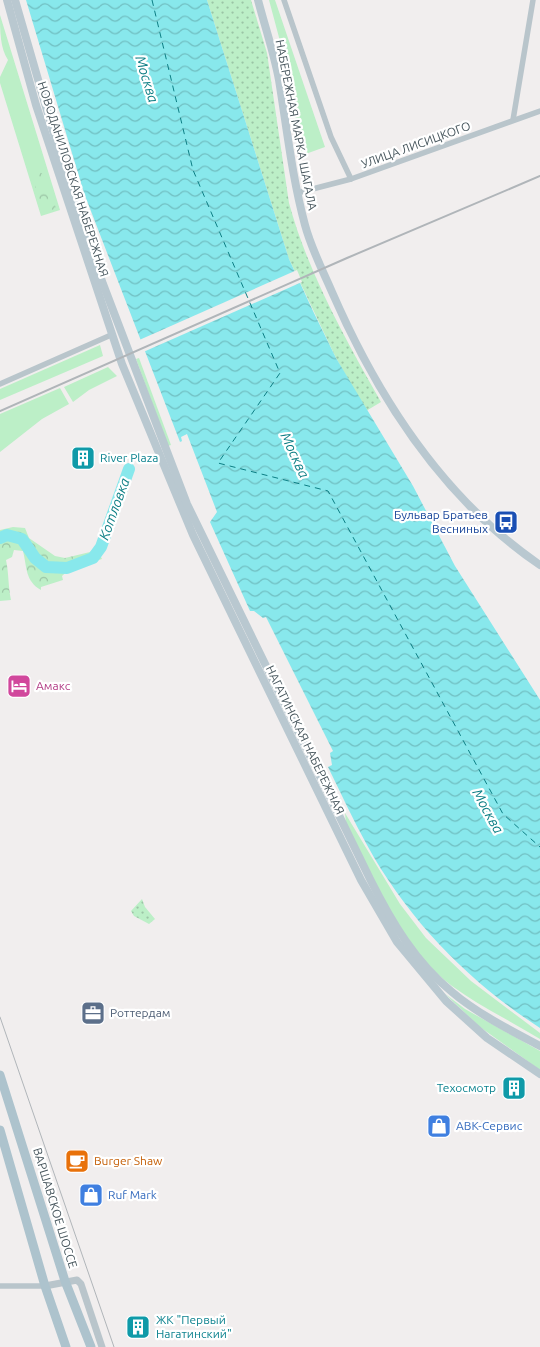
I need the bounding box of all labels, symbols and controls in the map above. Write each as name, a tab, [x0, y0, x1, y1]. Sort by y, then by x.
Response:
street label: НАБЕРЕЖНАЯ МАРКА ШАГАЛА	[274, 38, 319, 212]
water label: Москва	[132, 54, 162, 105]
street label: НОВОДАНИЛОВСКАЯ НАБЕРЕЖНАЯ	[36, 80, 111, 278]
street label: УЛИЦА ЛИСИЦКОГО	[360, 119, 472, 170]
water label: Москва	[278, 430, 313, 481]
building icon: River Plaza	[70, 445, 96, 471]
place label: River Plaza	[100, 451, 158, 464]
water label: Котловка	[95, 476, 133, 542]
place label: Бульвар Братьев Весниных	[394, 508, 488, 535]
bus stop icon: Бульвар Братьев Весниных	[493, 509, 519, 535]
street label: НАГАТИНСКАЯ НАБЕРЕЖНАЯ	[264, 663, 347, 816]
hotel icon: Амакс	[6, 673, 32, 699]
place label: Амакс	[36, 679, 71, 692]
water label: Москва	[469, 786, 507, 836]
office icon: Роттердам	[80, 1000, 106, 1026]
place label: Роттердам	[110, 1006, 171, 1019]
building icon: Техосмотр	[501, 1075, 527, 1101]
place label: Техосмотр	[437, 1081, 496, 1094]
shop icon: АВК-Сервис	[426, 1113, 452, 1139]
place label: АВК-Сервис	[456, 1119, 523, 1132]
street label: ВАРШАВСКОЕ ШОССЕ	[31, 1146, 80, 1270]
cafe icon: Burger Shaw	[64, 1148, 90, 1174]
place label: Burger Shaw	[94, 1154, 163, 1167]
shop icon: Ruf Mark	[78, 1182, 104, 1208]
place label: Ruf Mark	[108, 1188, 157, 1201]
place label: ЖК "Первый Нагатинский"	[156, 1313, 232, 1340]
building icon: ЖК "Первый Нагатинский"	[125, 1314, 151, 1340]

